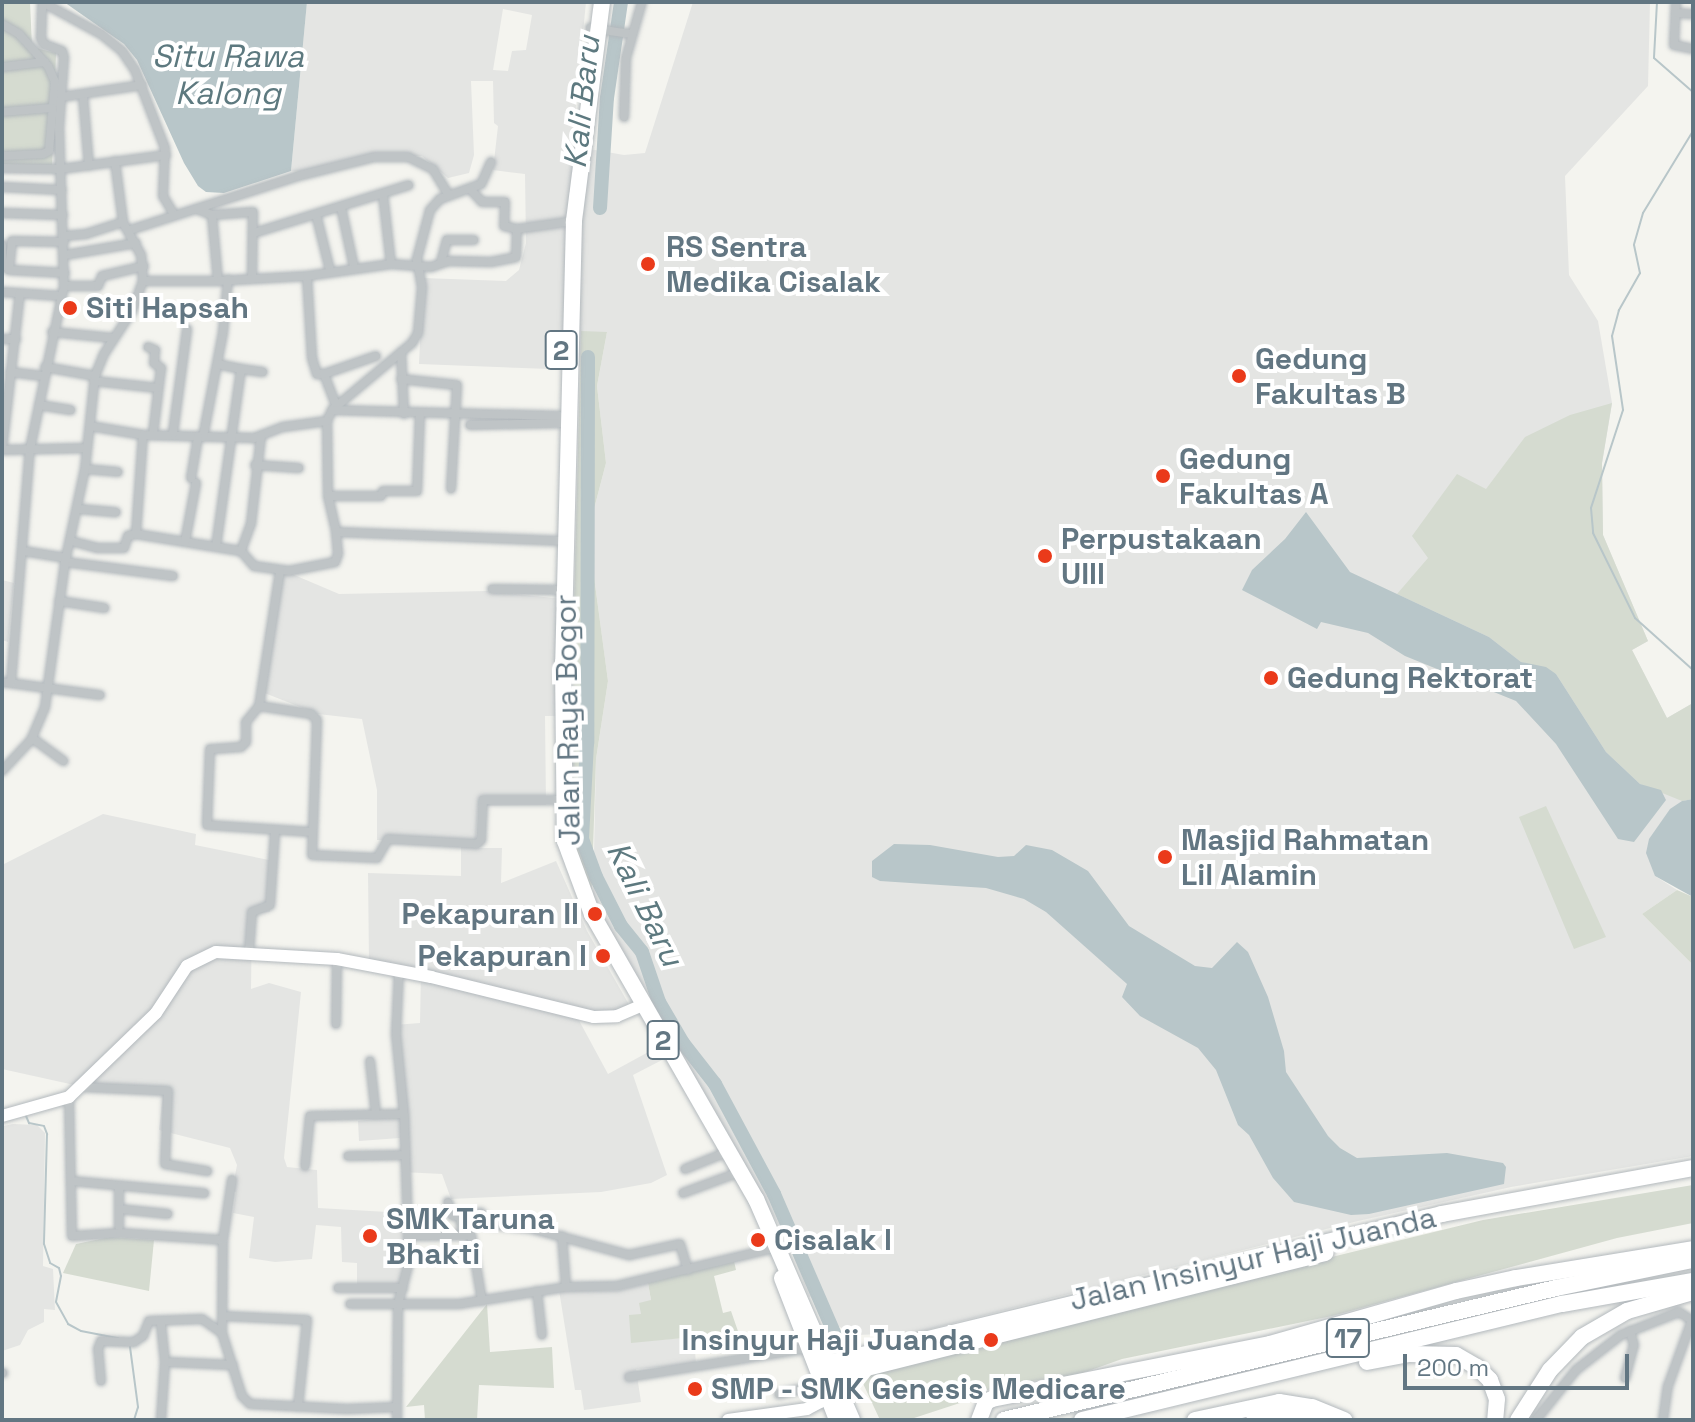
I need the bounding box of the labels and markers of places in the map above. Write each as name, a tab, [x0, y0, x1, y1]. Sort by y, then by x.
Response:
place label: RS Sentra Medika Cisalak	[666, 229, 881, 300]
marker: RS Sentra Medika Cisalak	[637, 253, 659, 275]
place label: Siti Hapsah	[86, 290, 249, 326]
marker: Siti Hapsah	[61, 299, 79, 317]
place label: Gedung Fakultas B	[1255, 341, 1406, 412]
marker: Gedung Fakultas B	[1230, 367, 1248, 385]
place label: Gedung Fakultas A	[1179, 441, 1329, 512]
marker: Gedung Fakultas A	[1154, 467, 1172, 485]
place label: Perpustakaan UIII	[1061, 521, 1262, 592]
marker: Perpustakaan UIII	[1036, 547, 1054, 565]
place label: Gedung Rektorat	[1287, 660, 1533, 696]
marker: Gedung Rektorat	[1262, 669, 1280, 687]
place label: Masjid Rahmatan Lil Alamin	[1181, 822, 1429, 892]
marker: Masjid Rahmatan Lil Alamin	[1156, 848, 1174, 866]
place label: Pekapuran II	[402, 896, 579, 932]
marker: Pekapuran II	[586, 905, 604, 923]
place label: Pekapuran I	[417, 938, 587, 974]
marker: Pekapuran I	[594, 947, 612, 965]
place label: SMK Taruna Bhakti	[386, 1201, 556, 1272]
place label: Cisalak I	[774, 1222, 892, 1258]
marker: SMK Taruna Bhakti	[361, 1227, 379, 1245]
marker: Cisalak I	[749, 1231, 767, 1249]
place label: Insinyur Haji Juanda	[681, 1322, 975, 1358]
marker: Insinyur Haji Juanda	[982, 1331, 1000, 1349]
place label: SMP - SMK Genesis Medicare	[711, 1371, 1127, 1407]
marker: SMP - SMK Genesis Medicare	[686, 1380, 704, 1398]

